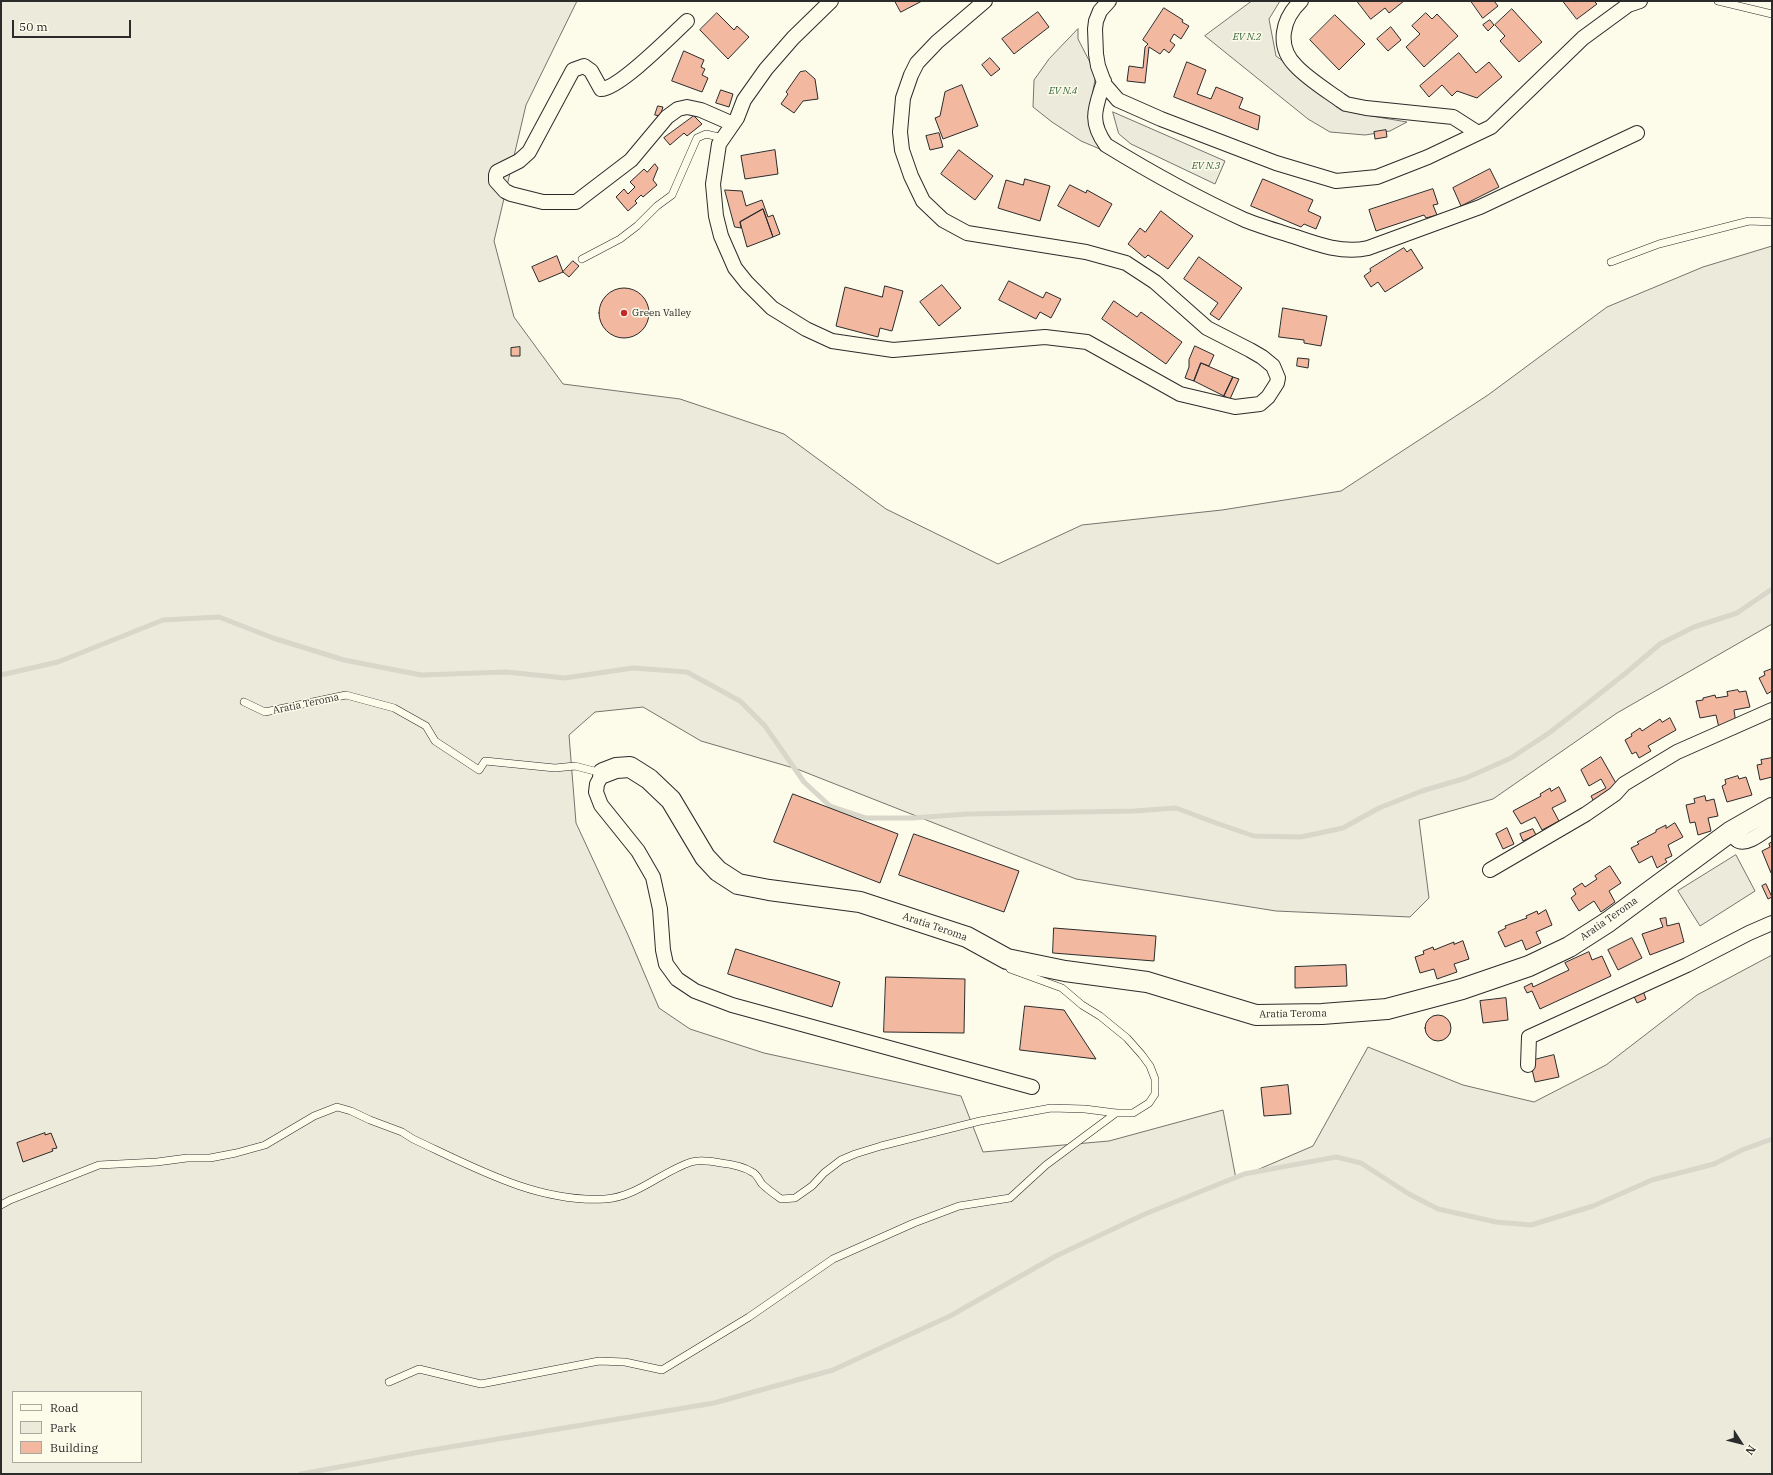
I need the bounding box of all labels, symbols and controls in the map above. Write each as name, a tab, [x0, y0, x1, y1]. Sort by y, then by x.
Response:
scale bar	[14, 12, 133, 38]
text: 50 m	[19, 19, 48, 34]
park label: EV N.2	[1233, 31, 1261, 43]
park label: EV N.4	[1049, 85, 1077, 97]
park label: EV N.3	[1192, 160, 1220, 172]
place label: Green Valley	[632, 307, 691, 319]
marker: Green Valley	[619, 308, 629, 318]
street label: Aratia Teroma	[272, 691, 340, 717]
street label: Aratia Teroma	[1578, 895, 1640, 943]
street label: Aratia Teroma	[901, 910, 969, 944]
street label: Aratia Teroma	[1259, 1007, 1327, 1021]
legend	[12, 1391, 142, 1463]
text: Road	[50, 1400, 79, 1415]
text: Park	[50, 1420, 76, 1435]
north arrow	[1721, 1423, 1761, 1463]
text: Building	[50, 1440, 98, 1455]
text: N	[1742, 1442, 1759, 1458]

